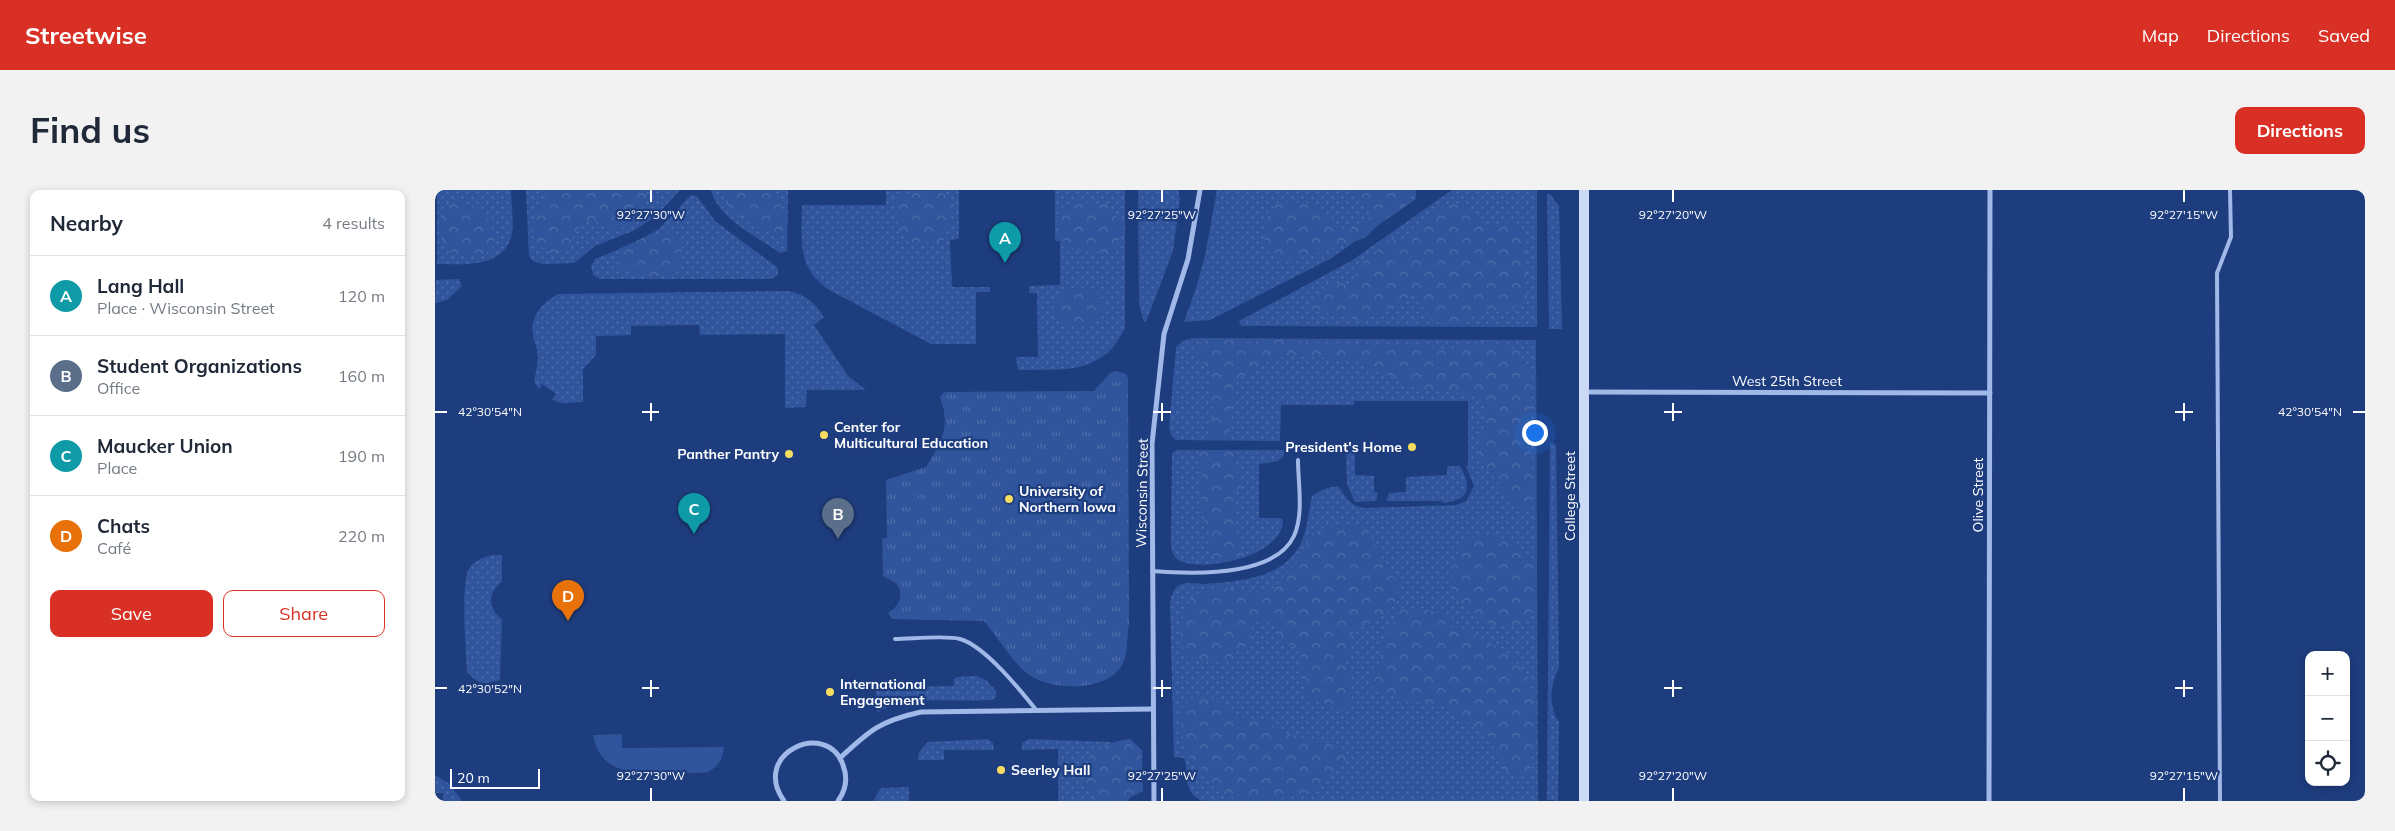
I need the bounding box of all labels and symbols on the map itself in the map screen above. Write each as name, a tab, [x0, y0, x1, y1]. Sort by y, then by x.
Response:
text: 92°27'30"W	[617, 207, 685, 222]
text: 92°27'25"W	[1128, 207, 1196, 222]
text: 92°27'20"W	[1639, 207, 1707, 222]
text: 92°27'15"W	[2150, 207, 2218, 222]
pin: A	[989, 222, 1021, 263]
street label: West 25th Street	[1732, 372, 1842, 390]
text: 42°30'54"N	[458, 404, 522, 419]
text: 42°30'54"N	[2278, 404, 2342, 419]
place label: Center for Multicultural Education	[834, 418, 988, 452]
your location	[1522, 420, 1548, 446]
marker: Center for Multicultural Education	[818, 429, 830, 441]
street label: Wisconsin Street	[1132, 438, 1152, 548]
place label: President's Home	[1285, 438, 1402, 456]
marker: President's Home	[1406, 441, 1418, 453]
place label: Panther Pantry	[677, 445, 779, 463]
marker: Panther Pantry	[783, 448, 795, 460]
street label: College Street	[1561, 451, 1579, 541]
street label: Olive Street	[1969, 458, 1987, 532]
place label: University of Northern Iowa	[1019, 482, 1116, 516]
pin: C	[678, 493, 710, 534]
marker: University of Northern Iowa	[1003, 493, 1015, 505]
pin: B	[822, 498, 854, 539]
pin: D	[552, 580, 584, 621]
place label: International Engagement	[840, 675, 926, 709]
text: 42°30'52"N	[458, 681, 522, 696]
marker: International Engagement	[824, 686, 836, 698]
place label: Seerley Hall	[1011, 761, 1090, 779]
marker: Seerley Hall	[995, 764, 1007, 776]
scale bar	[450, 766, 540, 789]
text: 92°27'30"W	[617, 768, 685, 783]
text: 92°27'25"W	[1128, 768, 1196, 783]
text: 92°27'20"W	[1639, 768, 1707, 783]
text: 92°27'15"W	[2150, 768, 2218, 783]

